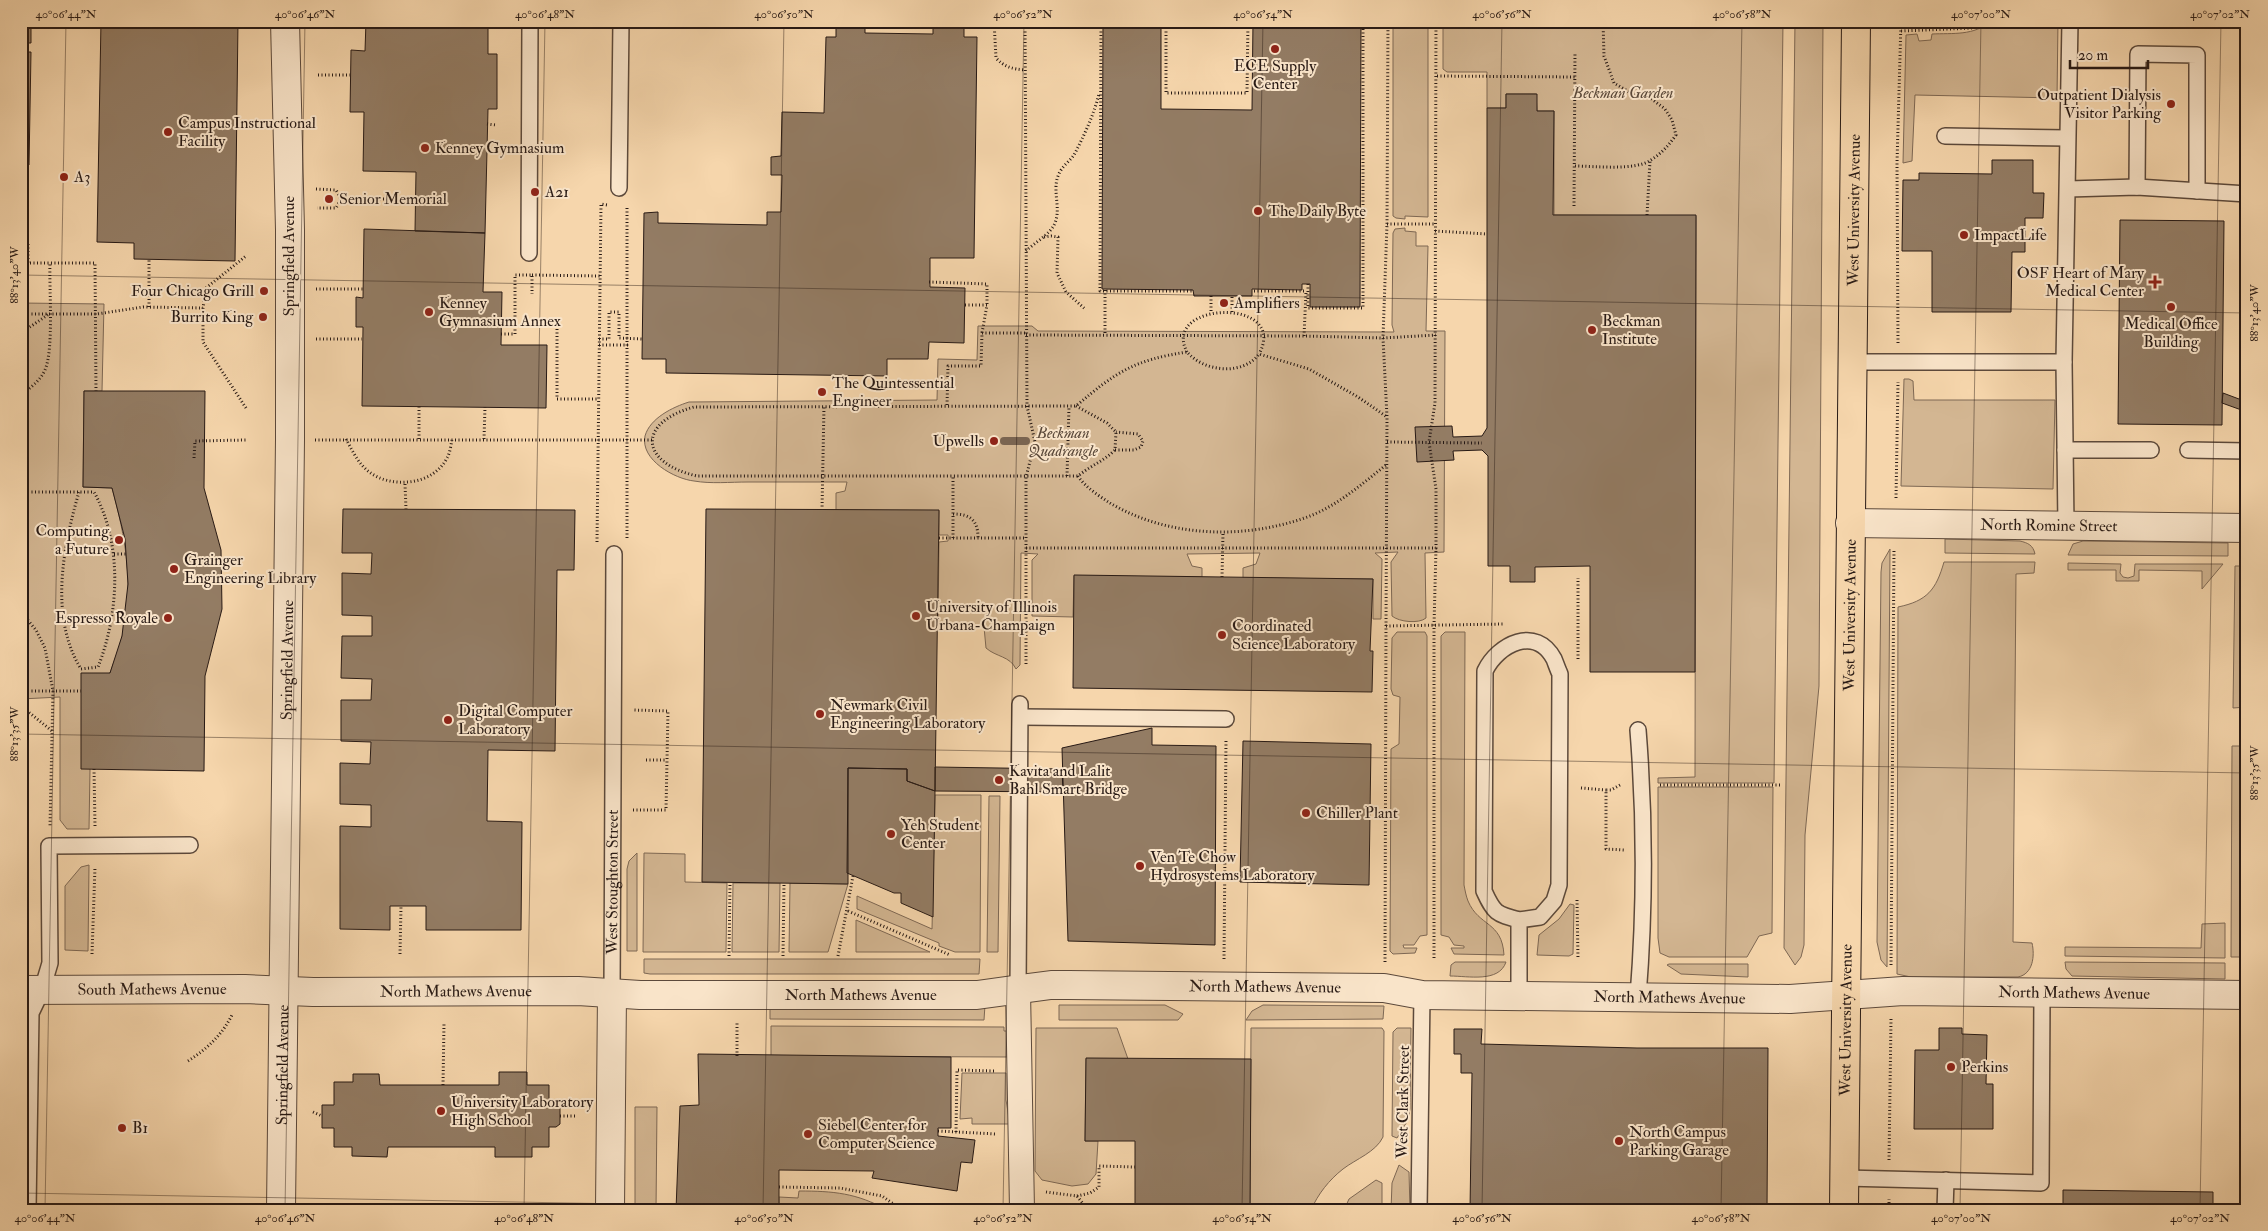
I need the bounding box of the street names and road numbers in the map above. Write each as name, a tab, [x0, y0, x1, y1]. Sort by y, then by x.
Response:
street label: West University Avenue	[1843, 134, 1865, 287]
street label: Springfield Avenue	[279, 196, 300, 316]
street label: North Romine Street	[1980, 515, 2118, 536]
street label: West University Avenue	[1839, 539, 1861, 692]
street label: Springfield Avenue	[277, 599, 298, 720]
street label: West Stoughton Street	[602, 810, 623, 955]
street label: West University Avenue	[1835, 944, 1857, 1097]
street label: North Mathews Avenue	[1189, 976, 1341, 998]
street label: South Mathews Avenue	[77, 979, 227, 1000]
street label: North Mathews Avenue	[380, 981, 532, 1002]
street label: North Mathews Avenue	[1998, 982, 2151, 1004]
street label: North Mathews Avenue	[785, 985, 937, 1005]
street label: North Mathews Avenue	[1593, 987, 1746, 1009]
street label: Springfield Avenue	[272, 1004, 293, 1125]
street label: West Clark Street	[1392, 1045, 1414, 1160]

